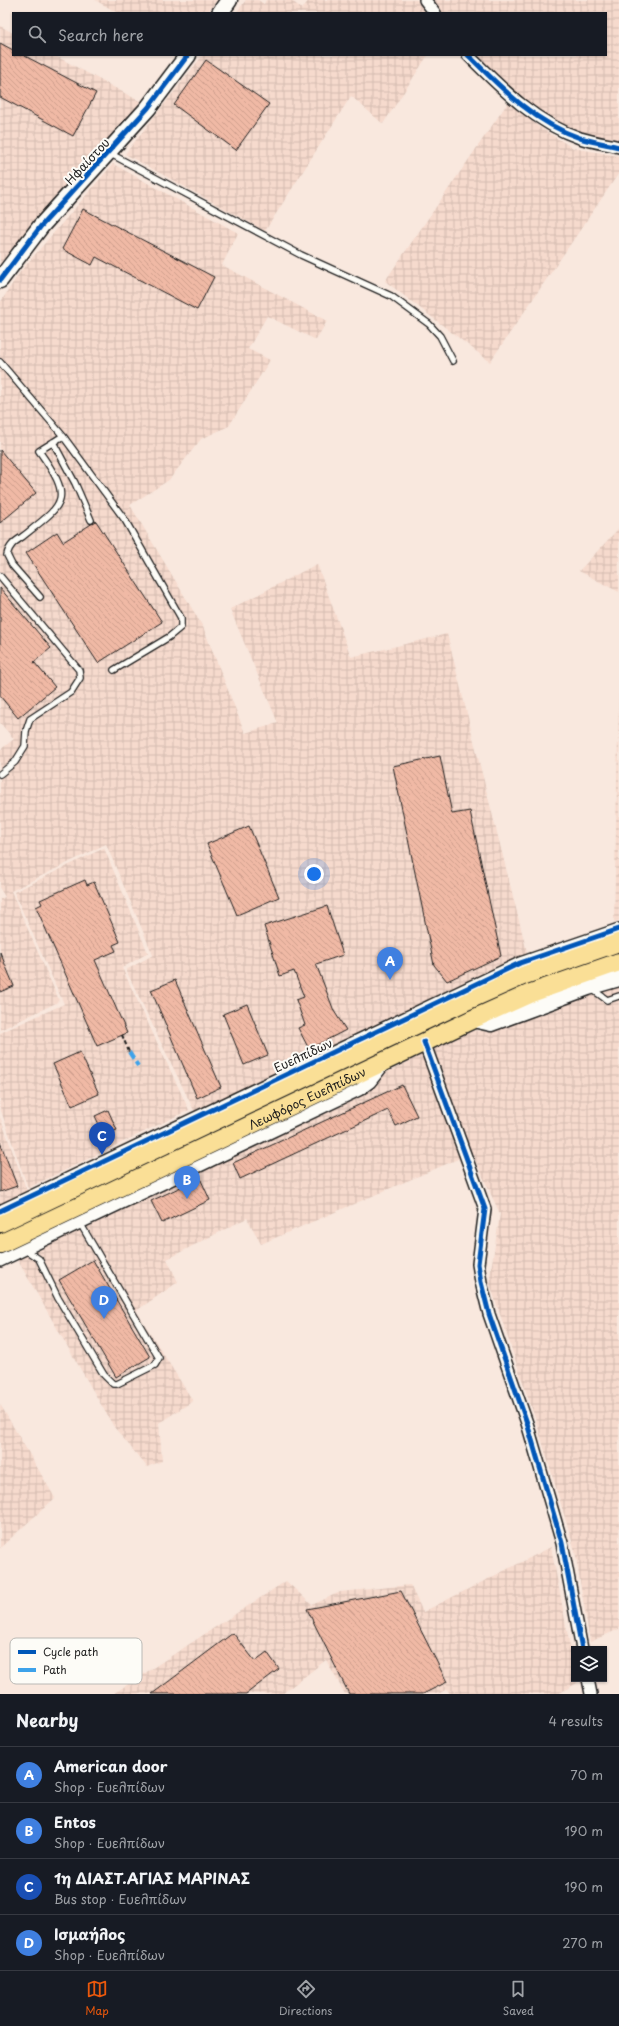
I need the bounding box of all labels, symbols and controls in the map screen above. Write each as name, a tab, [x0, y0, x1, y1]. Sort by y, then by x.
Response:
search box	[12, 12, 607, 56]
icon: search	[26, 23, 48, 45]
text: Search here	[58, 23, 144, 46]
street label: Ηφαίστου	[61, 133, 114, 188]
your location	[304, 864, 324, 884]
pin: A	[377, 947, 403, 980]
street label: Ευελπίδων	[271, 1034, 335, 1076]
street label: Λεωφόρος Ευελπίδων	[245, 1062, 369, 1134]
pin: C	[89, 1122, 115, 1155]
pin: B	[174, 1166, 200, 1199]
pin: D	[91, 1286, 117, 1319]
legend	[10, 1638, 142, 1684]
text: Cycle path	[43, 1643, 98, 1660]
map controls	[571, 1646, 607, 1682]
button: layers	[571, 1646, 607, 1682]
text: Path	[43, 1661, 67, 1678]
text: Nearby	[16, 1707, 78, 1733]
text: 4 results	[549, 1711, 603, 1730]
text: American door	[54, 1754, 167, 1777]
text: A	[24, 1765, 34, 1784]
text: 70 m	[570, 1765, 603, 1784]
text: Shop · Ευελπίδων	[54, 1777, 165, 1796]
text: Entos	[54, 1810, 96, 1833]
text: B	[25, 1821, 33, 1840]
text: 190 m	[564, 1821, 603, 1840]
text: Shop · Ευελπίδων	[54, 1833, 165, 1852]
text: 1η ΔΙΑΣΤ.ΑΓΙΑΣ ΜΑΡΙΝΑΣ	[54, 1866, 250, 1889]
text: C	[24, 1877, 34, 1896]
text: 190 m	[564, 1877, 603, 1896]
text: Bus stop · Ευελπίδων	[54, 1889, 187, 1908]
text: Ισμαήλος	[54, 1922, 125, 1945]
text: D	[24, 1933, 34, 1952]
text: 270 m	[562, 1933, 603, 1952]
text: Shop · Ευελπίδων	[54, 1945, 165, 1964]
tab: Map	[85, 1978, 109, 2019]
tab: Directions	[279, 1978, 332, 2019]
tab: Saved	[503, 1978, 534, 2019]

